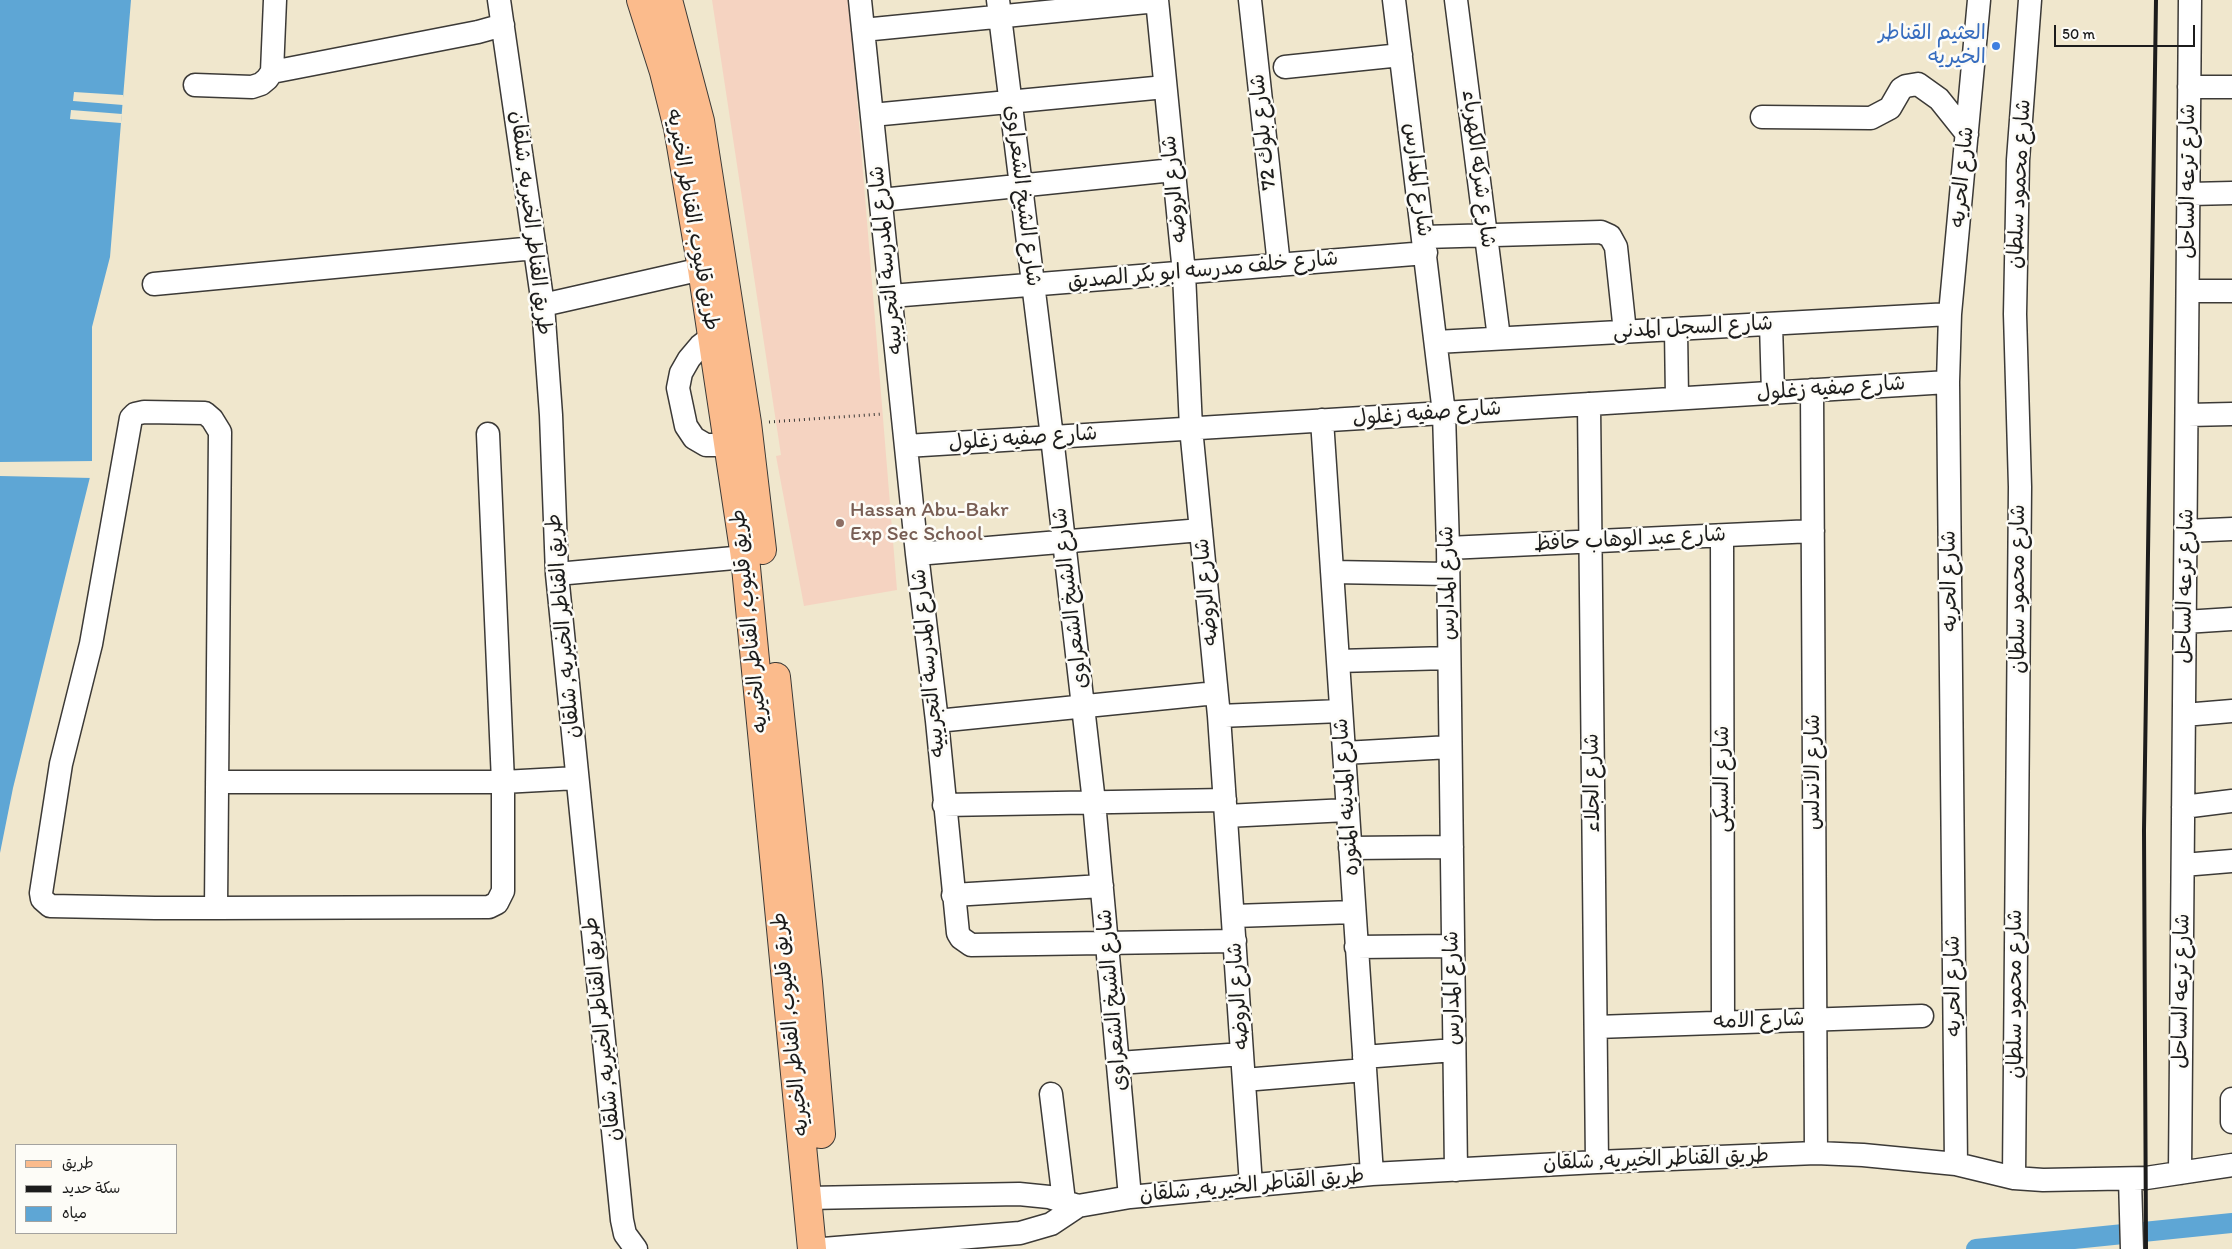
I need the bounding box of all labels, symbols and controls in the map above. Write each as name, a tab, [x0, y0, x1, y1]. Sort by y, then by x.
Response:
scale bar	[2057, 15, 2198, 47]
place label: العثيم القناطر الخيريه	[1878, 21, 1986, 71]
text: 50 m	[2062, 25, 2095, 43]
marker: العثيم القناطر الخيريه	[1990, 40, 2002, 52]
street label: شارع بلوك 72	[1245, 73, 1283, 191]
street label: شارع شركه الكهرباء	[1456, 88, 1500, 250]
street label: شارع محمود سلطان	[2003, 99, 2037, 269]
street label: شارع ترعه الساحل	[2176, 103, 2202, 259]
street label: شارع الشيخ الشعراوى	[998, 104, 1046, 288]
street label: طريق قليوب, القناطر الخيريه	[660, 107, 724, 333]
street label: طريق القناطر الخيريه, شلقان	[504, 109, 556, 337]
street label: شارع المدارس	[1398, 122, 1436, 238]
street label: شارع الحريه	[1946, 125, 1980, 229]
street label: شارع الروضه	[1157, 134, 1193, 244]
street label: شارع المدرسة التجريبيه	[865, 164, 909, 356]
street label: شارع خلف مدرسه ابو بكر الصديق	[1067, 247, 1339, 295]
street label: شارع السجل المدنى	[1612, 311, 1774, 345]
street label: شارع صفيه زغلول	[1756, 371, 1906, 407]
street label: شارع صفيه زغلول	[1352, 396, 1502, 432]
street label: شارع صفيه زغلول	[948, 421, 1098, 457]
place label: Hassan Abu-Bakr Exp Sec School	[850, 498, 1008, 548]
street label: شارع محمود سلطان	[2006, 504, 2032, 674]
street label: شارع الشيخ الشعراوى	[1047, 506, 1095, 690]
street label: طريق قليوب, القناطر الخيريه	[726, 508, 774, 734]
street label: شارع ترعه الساحل	[2172, 508, 2200, 664]
street label: طريق القناطر الخيريه, شلقان	[542, 512, 586, 740]
marker: Hassan Abu-Bakr Exp Sec School	[834, 517, 846, 529]
street label: شارع عبد الوهاب حافظ	[1533, 522, 1727, 558]
street label: شارع المدارس	[1434, 526, 1462, 640]
street label: شارع الحريه	[1937, 530, 1963, 632]
street label: شارع الروضه	[1190, 537, 1224, 647]
street label: شارع المدرسة التجريبيه	[907, 567, 951, 759]
street label: شارع الاندلس	[1801, 714, 1827, 830]
street label: شارع المدينه المنوره	[1329, 717, 1365, 877]
street label: شارع السبكى	[1710, 726, 1736, 832]
street label: شارع الجلاء	[1580, 733, 1606, 833]
street label: شارع الشيخ الشعراوى	[1092, 908, 1134, 1092]
street label: شارع محمود سلطان	[2003, 909, 2029, 1079]
street label: طريق قليوب, القناطر الخيريه	[767, 911, 815, 1137]
street label: شارع ترعه الساحل	[2168, 913, 2196, 1069]
street label: طريق القناطر الخيريه, شلقان	[579, 915, 627, 1143]
street label: شارع المدارس	[1439, 931, 1467, 1045]
street label: شارع الحريه	[1941, 935, 1967, 1037]
street label: شارع الروضه	[1223, 941, 1255, 1051]
street label: شارع الامه	[1713, 1007, 1805, 1035]
street label: طريق القناطر الخيريه, شلقان	[1543, 1143, 1769, 1177]
legend	[15, 1144, 178, 1234]
text: طريق	[62, 1154, 94, 1172]
street label: طريق القناطر الخيريه, شلقان	[1138, 1164, 1366, 1208]
text: سكة حديد	[62, 1179, 120, 1197]
text: مياه	[62, 1204, 87, 1222]

